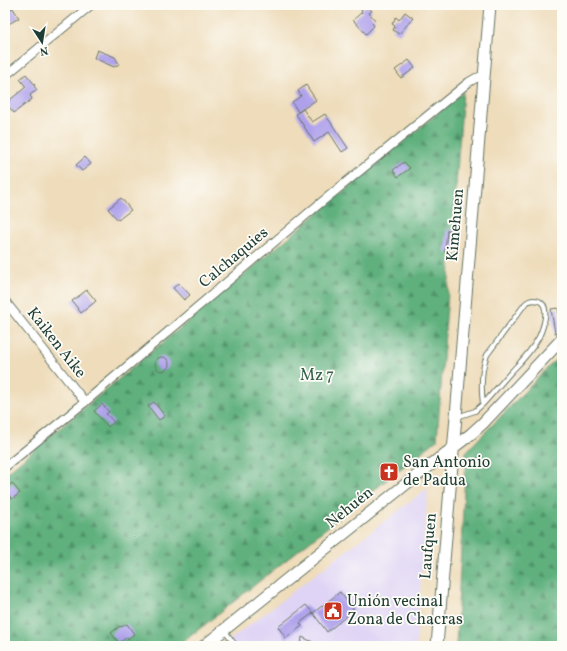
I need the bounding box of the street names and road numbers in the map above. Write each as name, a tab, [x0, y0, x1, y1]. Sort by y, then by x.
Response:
street label: Kimehuen	[442, 188, 470, 262]
street label: Calchaquies	[195, 222, 274, 294]
street label: Kaiken Aike	[21, 303, 91, 383]
street label: Nehuén	[322, 482, 378, 534]
street label: Laufquen	[415, 512, 443, 580]

